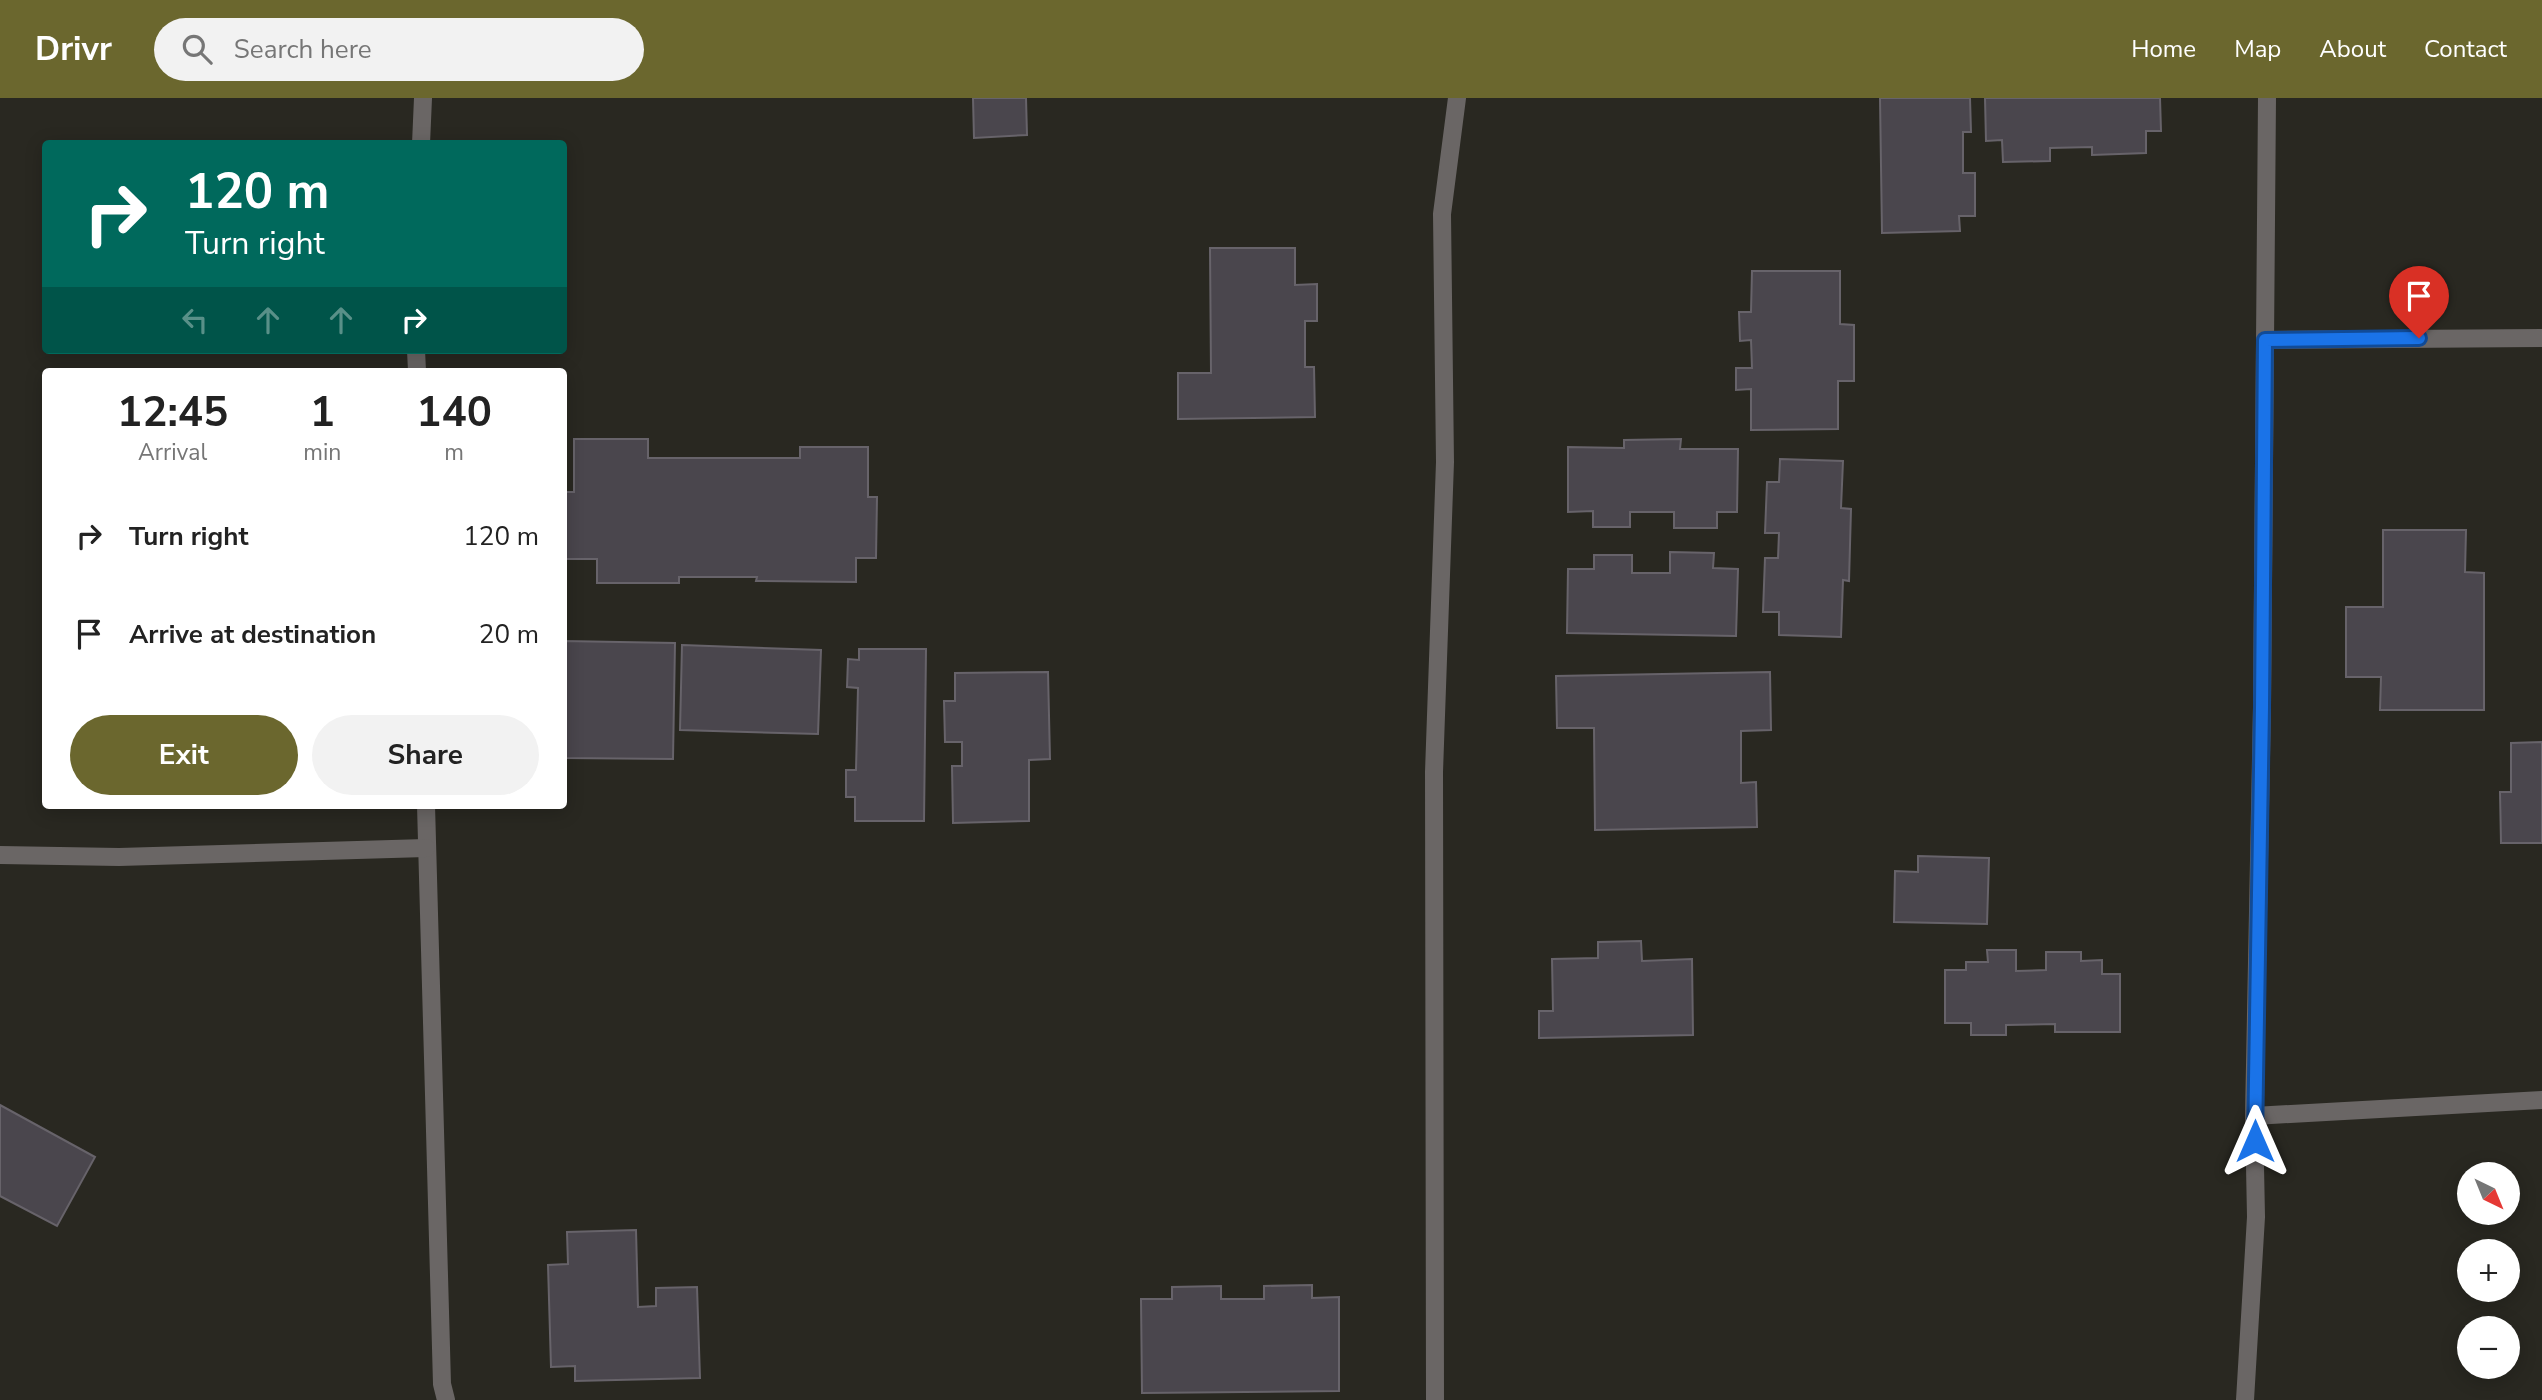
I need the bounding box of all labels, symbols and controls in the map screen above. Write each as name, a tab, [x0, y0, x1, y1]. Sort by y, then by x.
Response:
search box	[154, 18, 644, 81]
text: Drivr	[35, 27, 112, 72]
icon: search	[178, 30, 216, 68]
text: Search here	[234, 32, 372, 67]
text: Home	[2131, 33, 2196, 65]
text: Map	[2234, 33, 2281, 65]
text: About	[2319, 33, 2386, 65]
text: Contact	[2424, 33, 2507, 65]
text: 120 m	[185, 158, 329, 225]
icon: right	[70, 168, 161, 259]
text: Turn right	[185, 222, 325, 265]
pin	[2389, 266, 2449, 338]
icon: arrive	[2400, 277, 2438, 315]
icon: left	[176, 301, 214, 339]
icon: ahead	[249, 301, 287, 339]
icon: ahead	[322, 301, 360, 339]
icon: right	[395, 301, 433, 339]
text: 12:45	[117, 384, 228, 441]
text: 1	[310, 384, 335, 441]
text: 140	[416, 384, 492, 441]
text: Arrival	[138, 437, 207, 468]
text: min	[303, 437, 341, 468]
text: m	[444, 437, 464, 468]
icon: right	[70, 517, 108, 555]
text: Turn right	[129, 519, 248, 554]
text: 120 m	[463, 519, 539, 554]
icon: arrive	[70, 615, 108, 653]
text: Arrive at destination	[129, 617, 376, 652]
text: 20 m	[479, 617, 539, 652]
button: Exit	[70, 715, 298, 795]
button: Share	[312, 715, 539, 795]
position arrow	[2218, 1104, 2292, 1178]
north arrow	[2457, 1162, 2520, 1225]
map controls	[2457, 1162, 2520, 1379]
button: +	[2457, 1239, 2520, 1302]
button: −	[2457, 1316, 2520, 1379]

